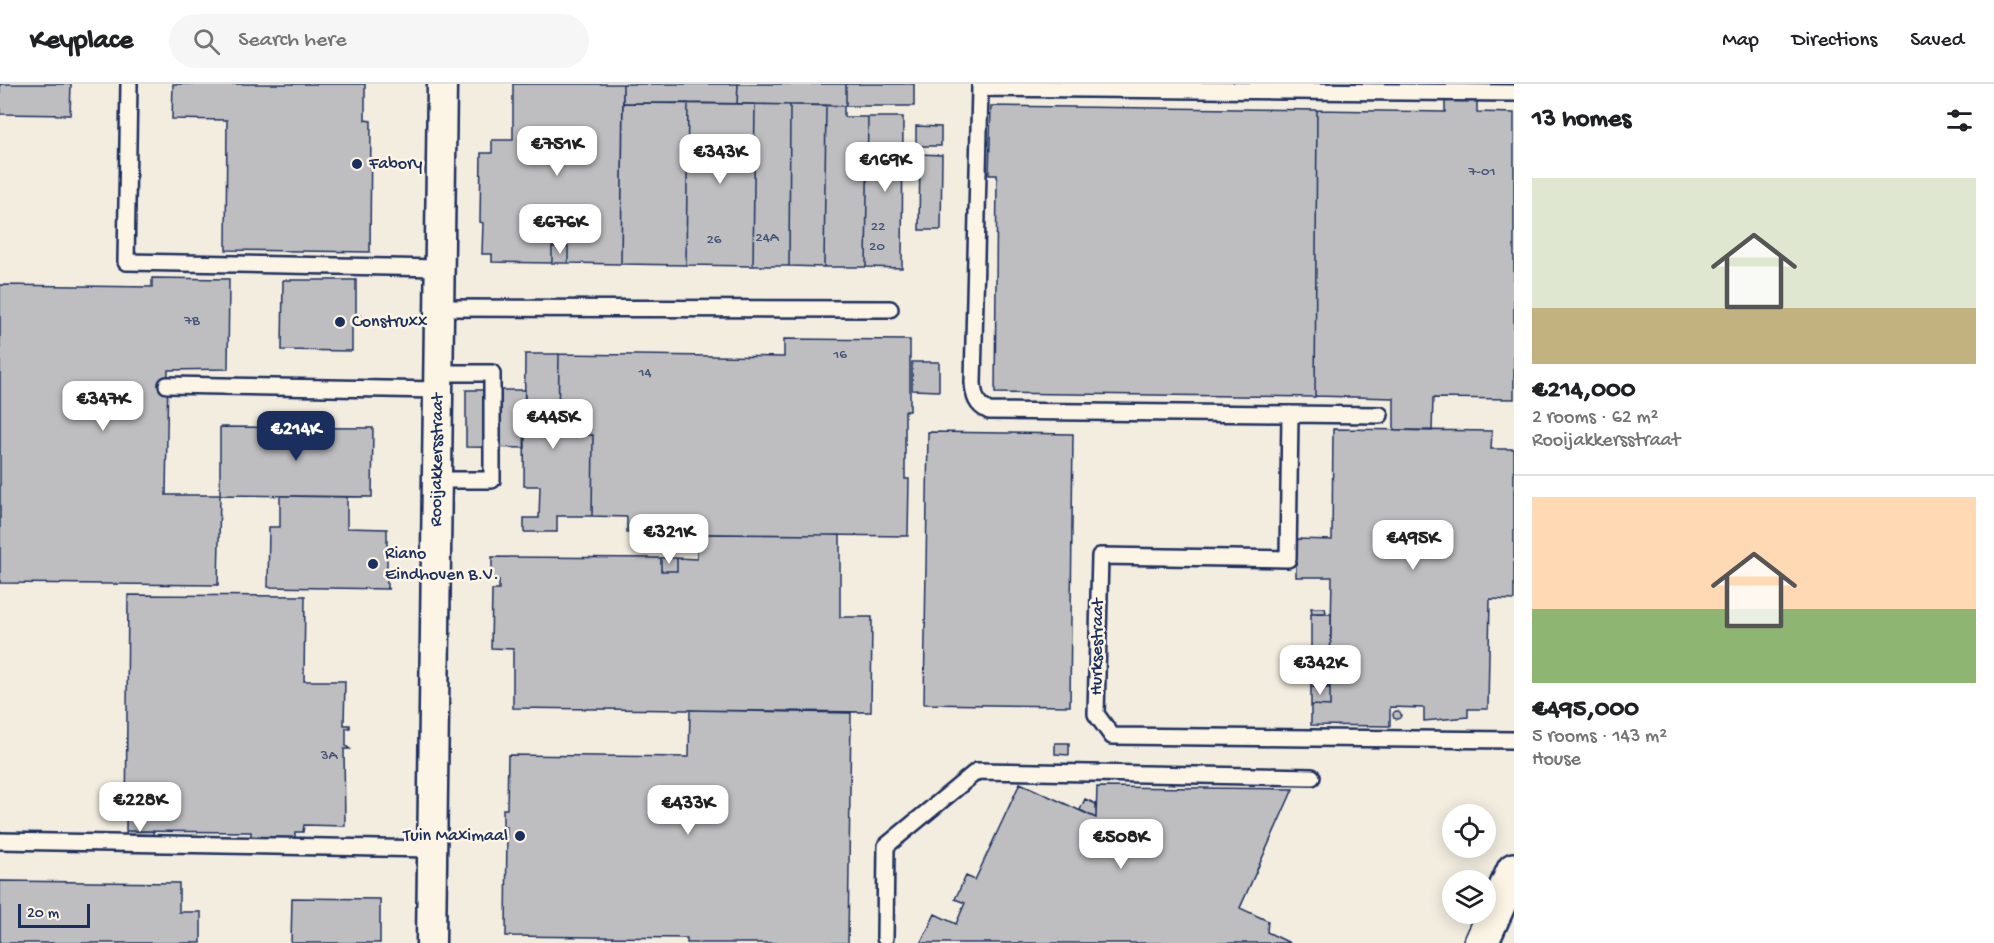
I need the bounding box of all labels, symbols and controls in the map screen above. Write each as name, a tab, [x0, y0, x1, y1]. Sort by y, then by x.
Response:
search box	[169, 14, 589, 68]
text: Keyplace	[30, 25, 133, 58]
icon: search	[190, 25, 223, 58]
text: Search here	[238, 28, 347, 54]
text: Map	[1722, 29, 1759, 54]
text: Directions	[1792, 29, 1877, 54]
text: Saved	[1910, 29, 1964, 54]
icon: filters	[1943, 104, 1976, 137]
text: 13 homes	[1532, 105, 1631, 136]
pin: €751K	[515, 126, 599, 177]
text: €751K	[531, 134, 583, 157]
pin: €343K	[678, 134, 762, 185]
text: €343K	[693, 142, 747, 165]
pin: €169K	[843, 142, 927, 193]
text: €169K	[859, 150, 911, 173]
place label: Fabory	[368, 154, 422, 175]
marker: Fabory	[350, 157, 364, 171]
house number: 7-01	[1467, 163, 1496, 181]
pin: €676K	[518, 204, 602, 255]
text: €676K	[533, 212, 587, 235]
icon: home	[1700, 217, 1808, 325]
house number: 22	[871, 218, 885, 236]
house number: 24A	[755, 229, 780, 247]
house number: 26	[707, 231, 722, 249]
house number: 20	[869, 238, 885, 256]
house number: 7B	[183, 312, 200, 330]
place label: Construxx	[352, 312, 428, 333]
marker: Construxx	[333, 315, 347, 329]
house number: 16	[832, 346, 847, 364]
house number: 14	[637, 364, 652, 382]
text: €214,000	[1532, 376, 1635, 407]
pin: €347K	[61, 381, 145, 432]
text: €347K	[76, 389, 130, 412]
street label: Rooijakkersstraat	[426, 392, 449, 527]
pin: €445K	[511, 399, 595, 450]
text: €445K	[527, 407, 579, 430]
text: 2 rooms · 62 m²	[1532, 407, 1659, 430]
pin: €214K	[254, 411, 338, 462]
text: €214K	[271, 419, 321, 442]
text: Rooijakkersstraat	[1532, 430, 1680, 453]
pin: €321K	[627, 514, 711, 565]
pin: €495K	[1371, 520, 1455, 571]
text: €321K	[643, 522, 695, 545]
text: €495K	[1387, 528, 1439, 551]
icon: home	[1700, 536, 1808, 644]
place label: Riano Eindhoven B.V.	[385, 544, 499, 586]
marker: Riano Eindhoven B.V.	[366, 557, 380, 571]
street label: Hurksestraat	[1087, 597, 1109, 696]
pin: €342K	[1278, 645, 1362, 696]
text: €342K	[1294, 653, 1346, 676]
text: €495,000	[1532, 695, 1639, 726]
text: 5 rooms · 143 m²	[1532, 726, 1667, 749]
house number: 3A	[320, 747, 338, 765]
text: House	[1532, 749, 1581, 772]
pin: €228K	[98, 782, 182, 833]
pin: €433K	[646, 785, 730, 836]
text: €228K	[113, 790, 167, 813]
text: €433K	[661, 793, 715, 816]
map controls	[1442, 804, 1496, 924]
button: locate	[1442, 804, 1496, 858]
pin: €508K	[1079, 819, 1163, 870]
place label: Tuin Maximaal	[402, 826, 508, 847]
text: €508K	[1093, 827, 1149, 850]
marker: Tuin Maximaal	[513, 829, 527, 843]
button: layers	[1442, 870, 1496, 924]
scale bar	[18, 901, 90, 928]
text: 20 m	[27, 905, 59, 924]

